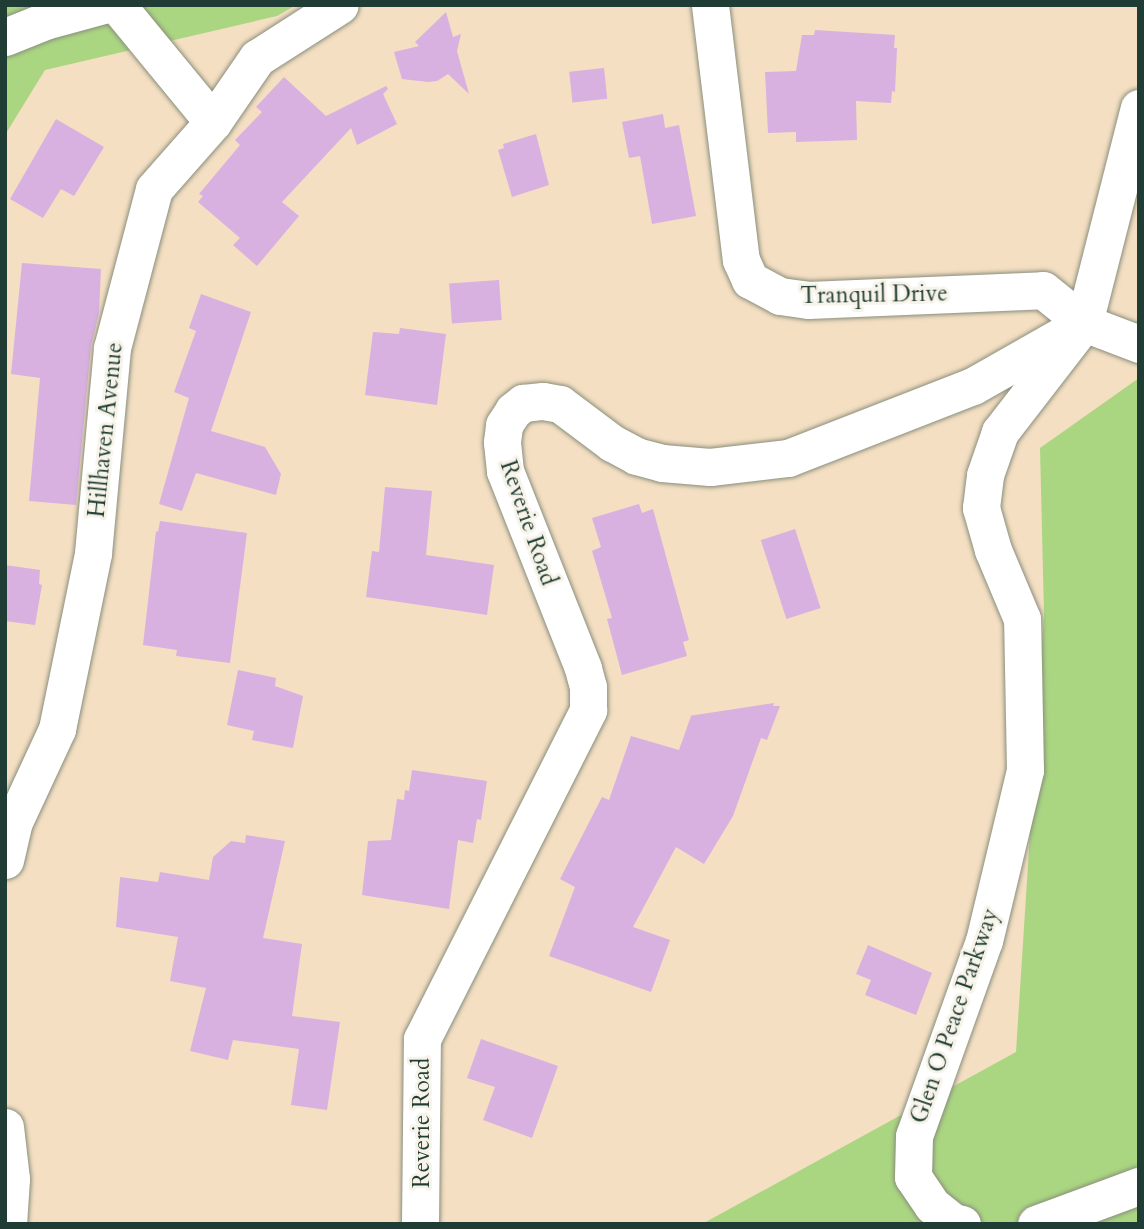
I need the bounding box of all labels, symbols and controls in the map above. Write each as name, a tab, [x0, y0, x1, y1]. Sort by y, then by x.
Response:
street label: Tranquil Drive	[800, 280, 948, 310]
street label: Hillhaven Avenue	[83, 341, 129, 519]
street label: Reverie Road	[494, 457, 562, 589]
street label: Glen O Peace Parkway	[905, 905, 1005, 1127]
street label: Reverie Road	[408, 1058, 436, 1188]

